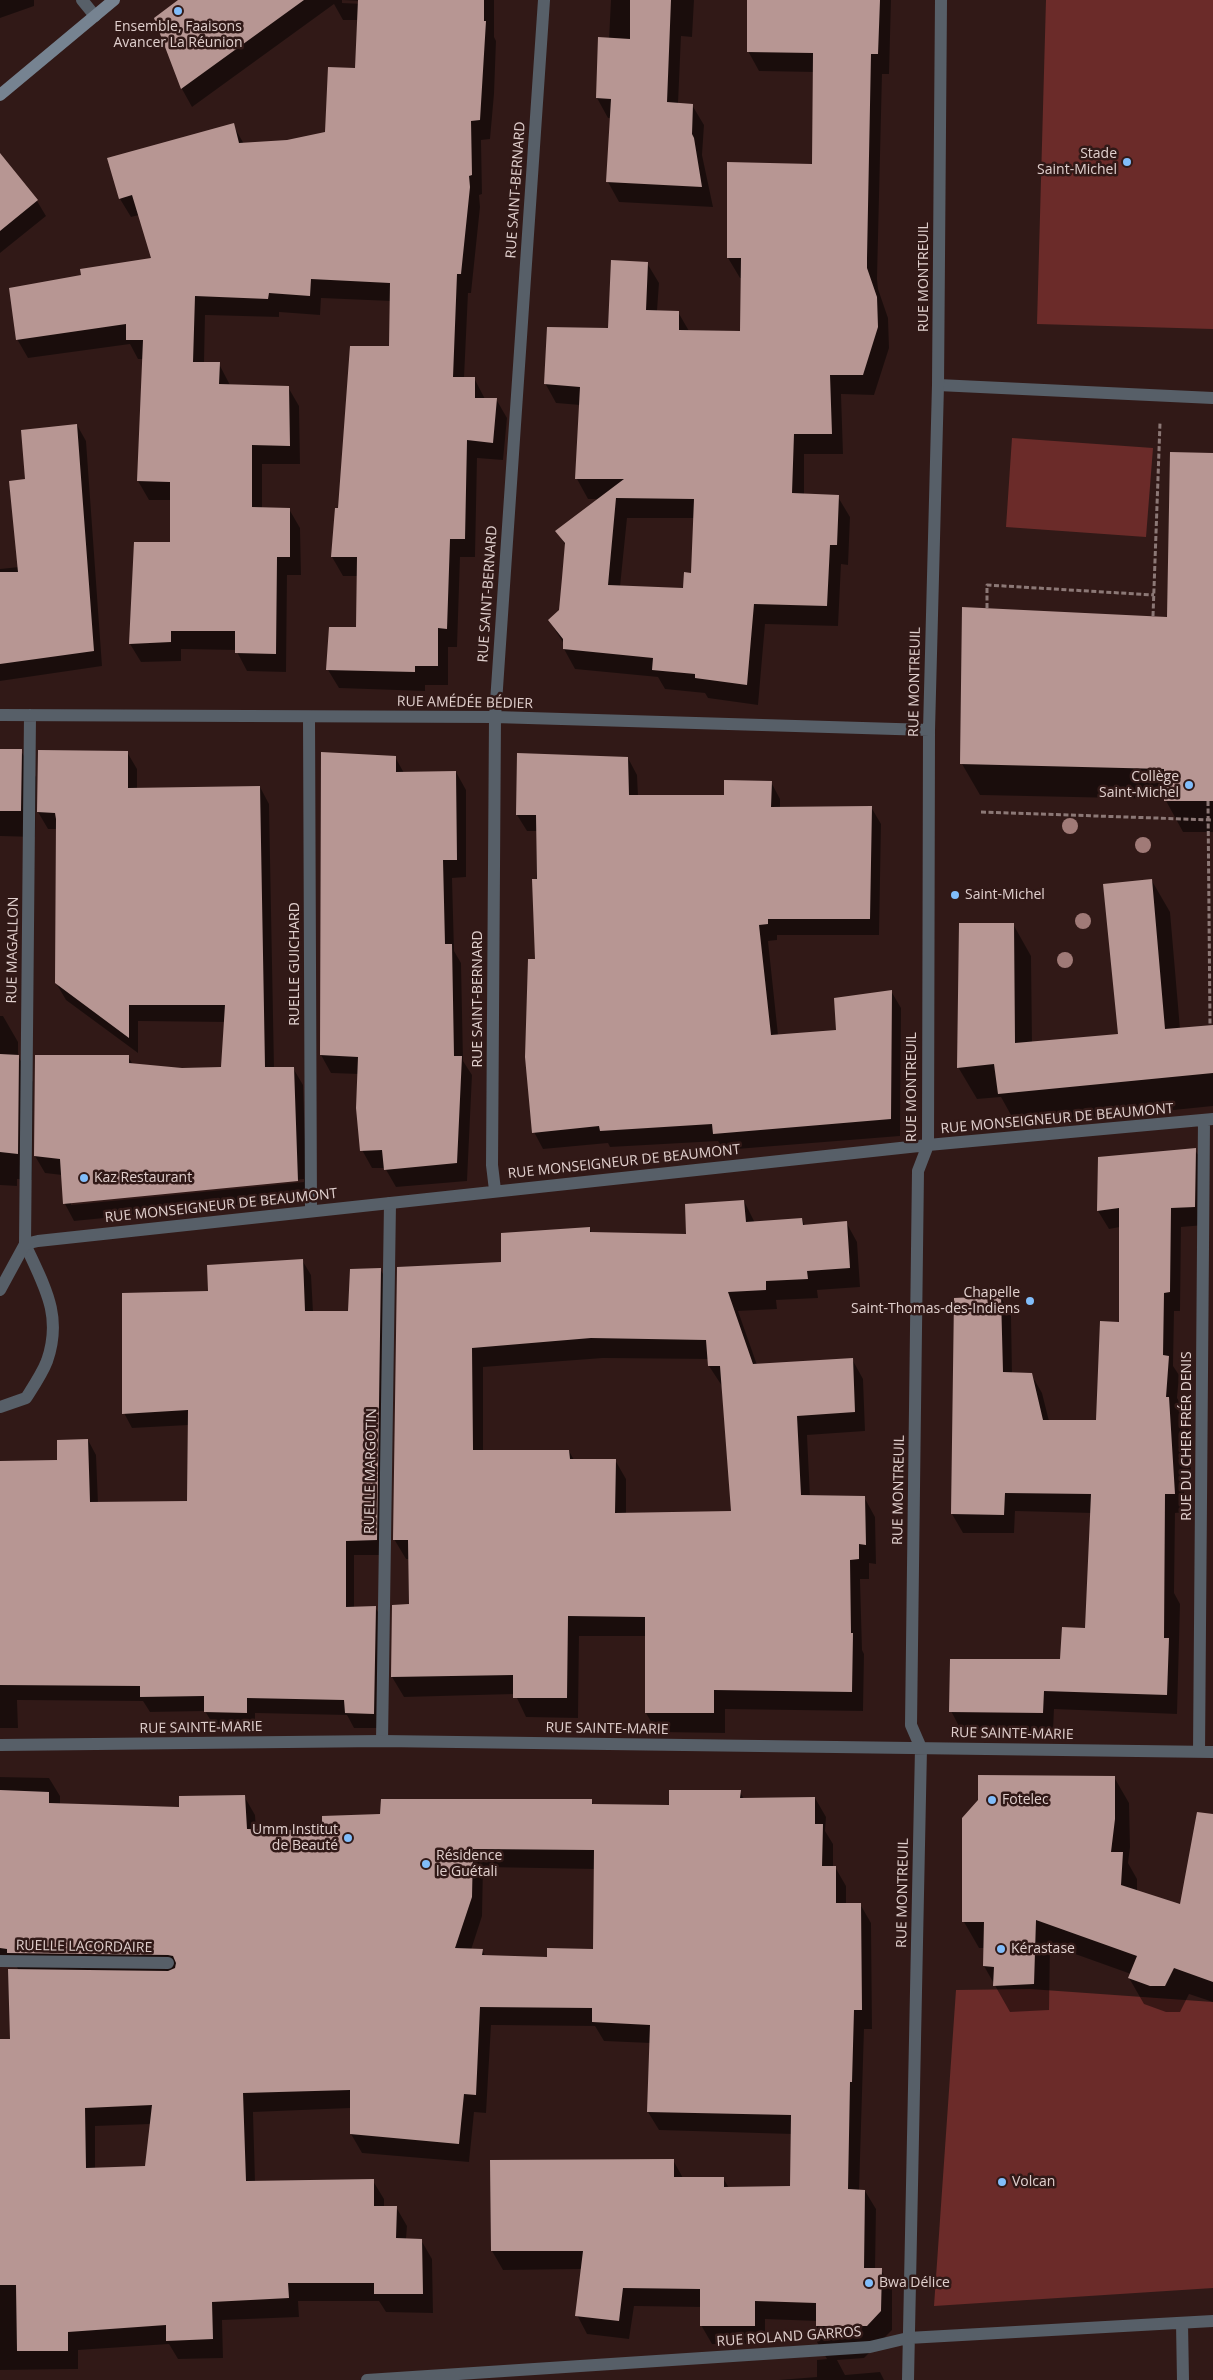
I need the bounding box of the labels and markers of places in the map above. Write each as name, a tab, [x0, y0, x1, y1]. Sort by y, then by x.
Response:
marker: Ensemble, Faaisons Avancer La Réunion	[172, 5, 184, 17]
place label: Ensemble, Faaisons Avancer La Réunion	[113, 19, 243, 52]
place label: Stade Saint-Michel	[1037, 146, 1117, 178]
marker: Stade Saint-Michel	[1121, 156, 1133, 168]
place label: Collège Saint-Michel	[1099, 769, 1179, 802]
marker: Collège Saint-Michel	[1183, 779, 1195, 791]
place label: Saint-Michel	[965, 887, 1045, 903]
marker: Saint-Michel	[949, 889, 961, 901]
place label: Kaz Restaurant	[94, 1170, 192, 1186]
marker: Kaz Restaurant	[78, 1172, 90, 1184]
place label: Chapelle Saint-Thomas-des-Indiens	[851, 1285, 1020, 1318]
marker: Chapelle Saint-Thomas-des-Indiens	[1024, 1295, 1036, 1307]
place label: Fotelec	[1002, 1792, 1049, 1808]
marker: Fotelec	[986, 1794, 998, 1806]
place label: Umm Institut de Beauté	[252, 1822, 338, 1854]
marker: Umm Institut de Beauté	[342, 1832, 354, 1844]
place label: Résidence le Guétali	[436, 1848, 502, 1880]
marker: Résidence le Guétali	[420, 1858, 432, 1870]
place label: Kérastase	[1011, 1941, 1075, 1957]
marker: Kérastase	[995, 1943, 1007, 1955]
place label: Volcan	[1012, 2174, 1055, 2190]
marker: Volcan	[996, 2176, 1008, 2188]
place label: Bwa Délice	[879, 2275, 950, 2291]
marker: Bwa Délice	[863, 2277, 875, 2289]

